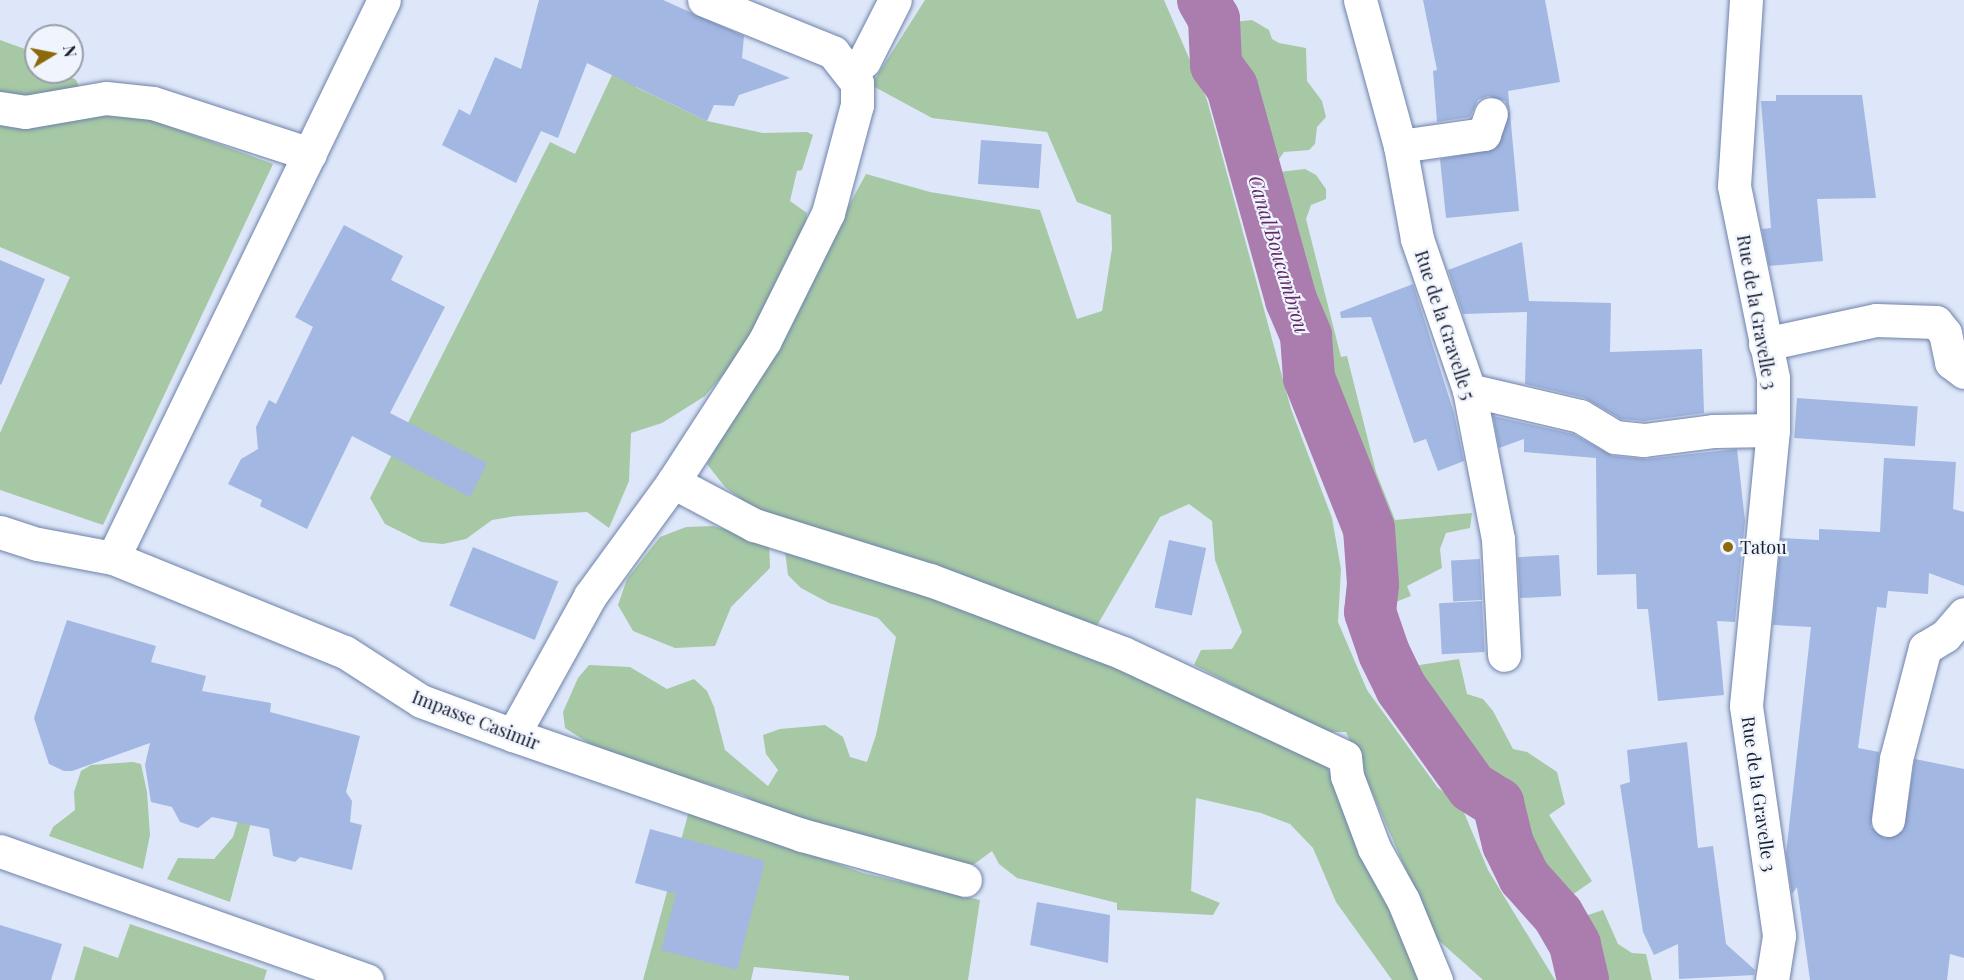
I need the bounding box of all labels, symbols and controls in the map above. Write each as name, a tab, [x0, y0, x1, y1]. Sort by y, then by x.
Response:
north arrow	[24, 24, 84, 84]
text: N	[59, 44, 82, 59]
water label: Canal Boucambrou	[1244, 172, 1316, 336]
street label: Rue de la Gravelle 3	[1733, 233, 1781, 391]
street label: Rue de la Gravelle 5	[1410, 247, 1480, 403]
place label: Tatou	[1740, 536, 1787, 558]
marker: Tatou	[1721, 540, 1735, 554]
street label: Impasse Casimir	[409, 686, 543, 754]
street label: Rue de la Gravelle 3	[1737, 715, 1781, 873]

